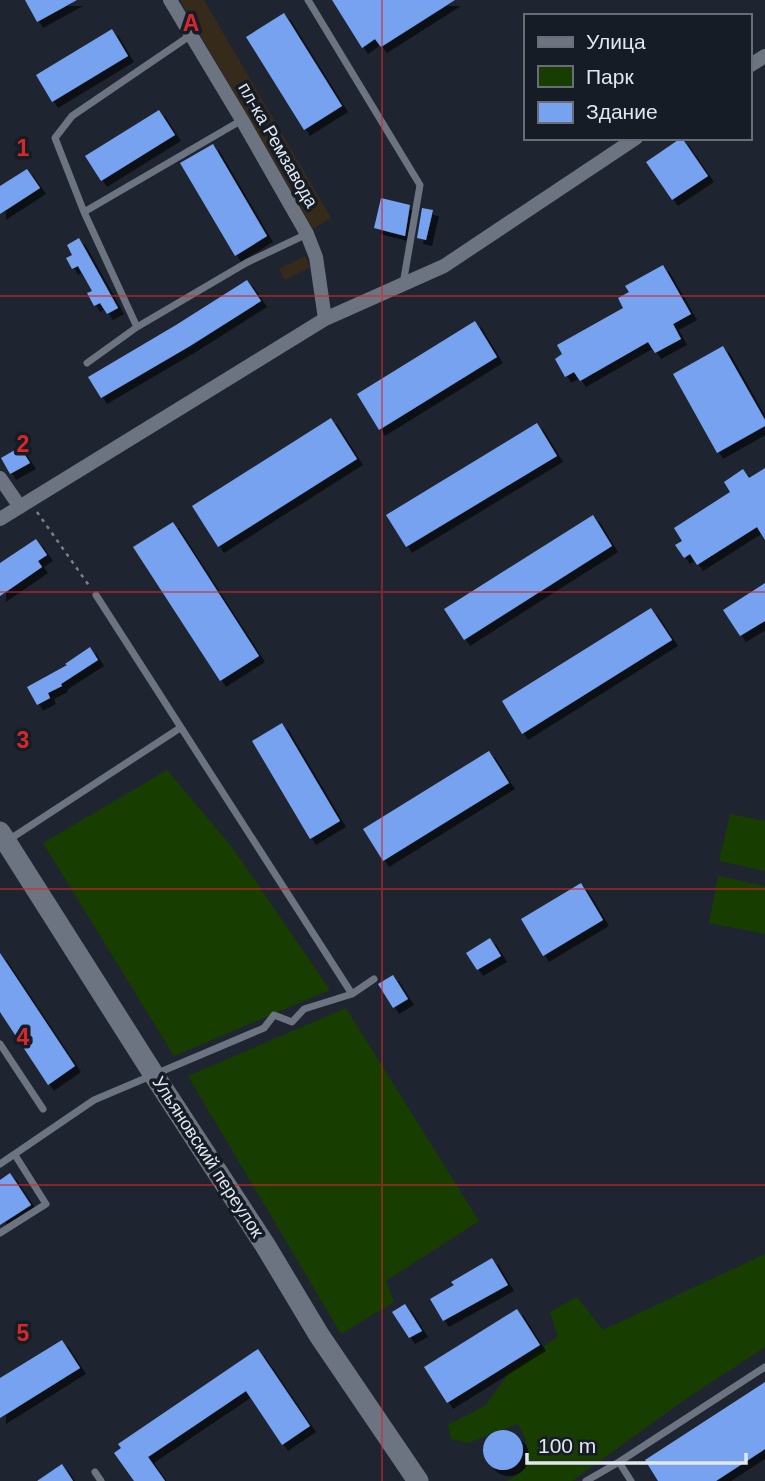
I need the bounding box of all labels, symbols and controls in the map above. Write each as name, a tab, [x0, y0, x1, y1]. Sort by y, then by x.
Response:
text: A	[183, 10, 199, 36]
legend	[524, 14, 751, 140]
text: Улица	[586, 30, 646, 53]
text: Парк	[586, 65, 634, 88]
street label: пл-ка Ремзавода	[234, 79, 322, 212]
text: Здание	[586, 100, 658, 123]
text: 1	[17, 135, 30, 161]
text: 2	[17, 431, 29, 457]
text: 3	[17, 727, 29, 753]
text: 4	[17, 1024, 30, 1050]
street label: Ульяновский переулок	[148, 1073, 268, 1241]
text: 5	[17, 1320, 30, 1346]
scale bar	[527, 1422, 746, 1466]
text: 100 m	[538, 1434, 596, 1457]

